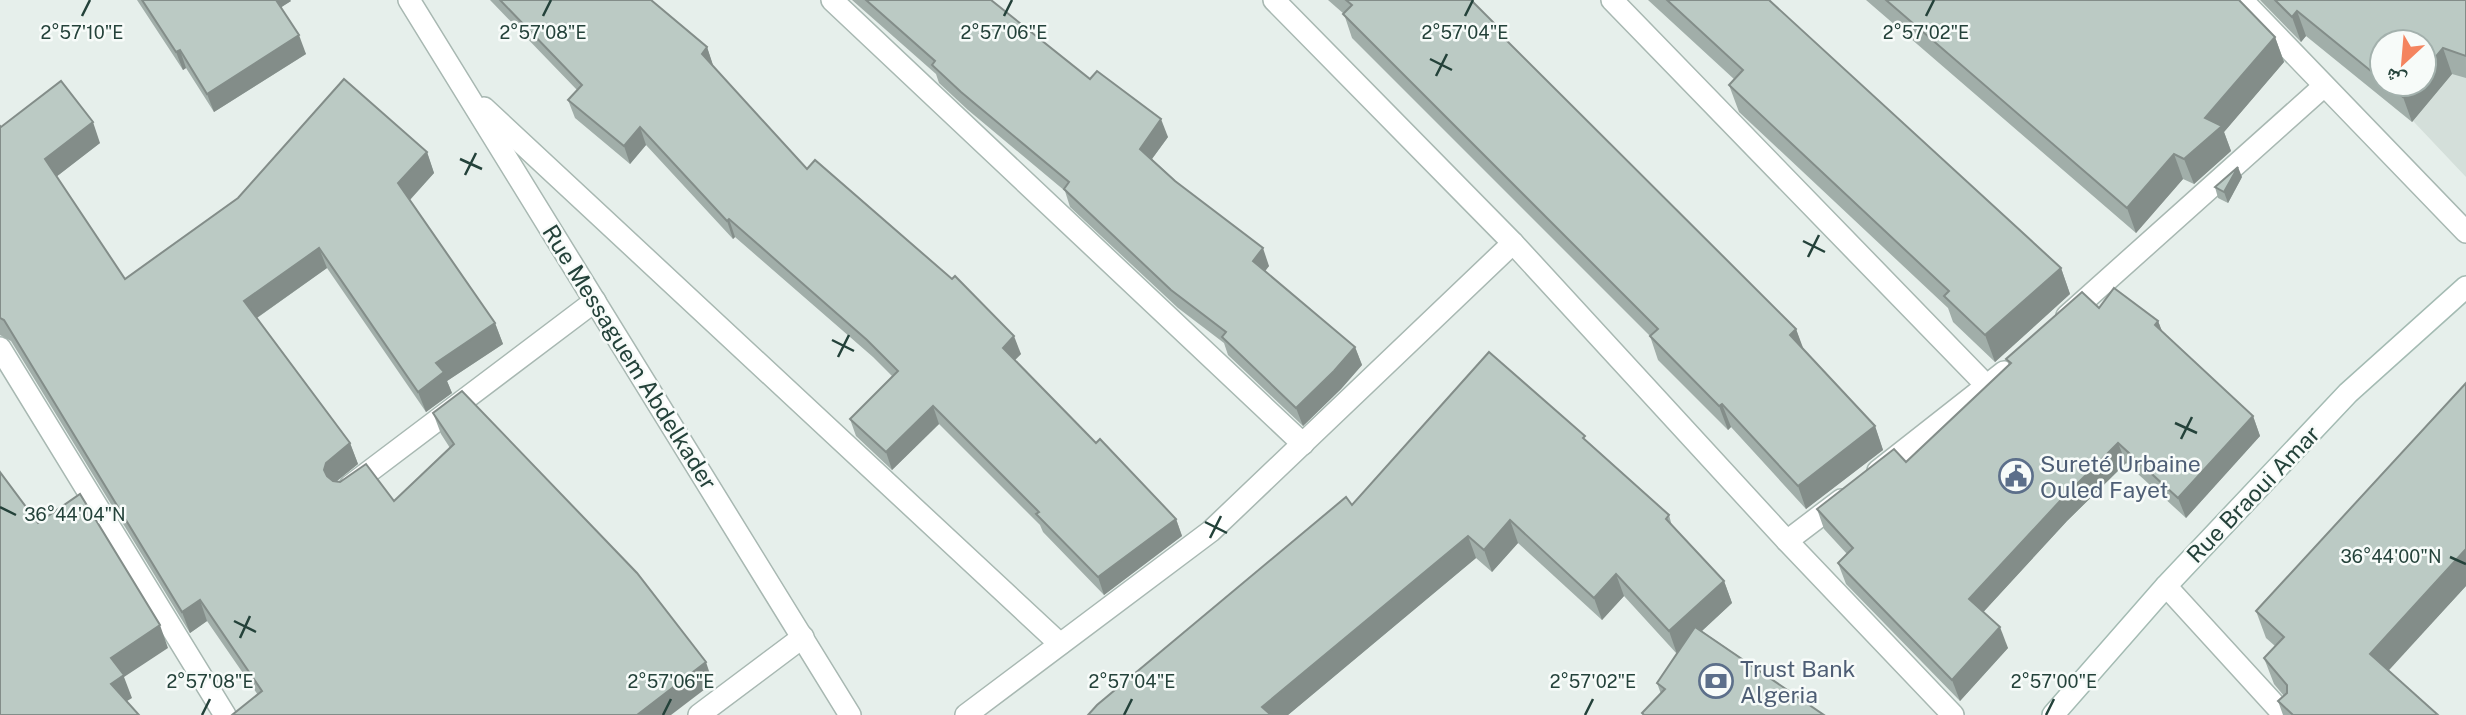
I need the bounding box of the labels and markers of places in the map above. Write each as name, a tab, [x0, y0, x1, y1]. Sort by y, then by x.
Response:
place label: Sureté Urbaine Ouled Fayet	[2040, 450, 2201, 503]
public building icon: Sureté Urbaine Ouled Fayet	[1997, 457, 2035, 495]
place label: Trust Bank Algeria	[1740, 655, 1856, 708]
bank icon: Trust Bank Algeria	[1697, 662, 1735, 700]

